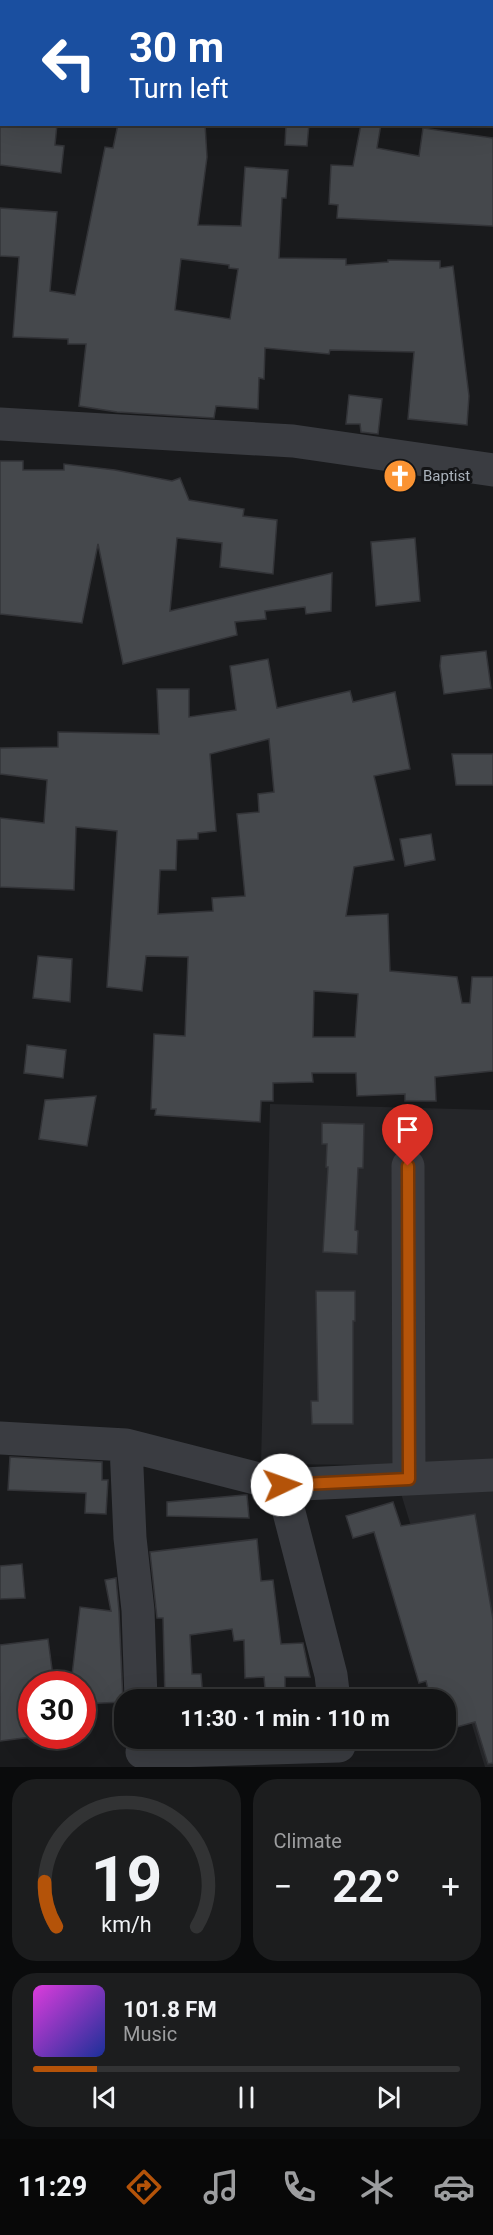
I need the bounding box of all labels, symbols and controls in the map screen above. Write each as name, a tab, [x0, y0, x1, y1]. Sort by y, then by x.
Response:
text: 30 m	[129, 23, 224, 72]
icon: left	[30, 24, 108, 102]
text: Turn left	[129, 73, 229, 105]
church icon: Baptist	[382, 458, 418, 494]
place label: Baptist	[423, 467, 470, 485]
pin	[382, 1104, 433, 1166]
icon: arrive	[391, 1113, 424, 1146]
position arrow	[250, 1453, 314, 1517]
speed limit sign: 30	[18, 1671, 96, 1749]
text: 11:30 · 1 min · 110 m	[180, 1706, 390, 1731]
text: Climate	[274, 1829, 342, 1853]
text: 19	[90, 1843, 162, 1916]
text: 22°	[332, 1860, 401, 1913]
text: −	[274, 1867, 292, 1906]
text: +	[441, 1867, 460, 1906]
text: km/h	[101, 1912, 151, 1937]
text: 101.8 FM	[123, 1997, 217, 2022]
text: Music	[123, 2022, 177, 2046]
icon: previous	[88, 2081, 121, 2114]
icon: pause	[230, 2081, 263, 2114]
icon: next	[372, 2081, 405, 2114]
icon: directions	[123, 2166, 165, 2208]
icon: music	[200, 2166, 242, 2208]
icon: phone	[278, 2166, 320, 2208]
icon: climate	[356, 2166, 398, 2208]
icon: car	[433, 2166, 475, 2208]
text: 11:29	[18, 2171, 87, 2203]

